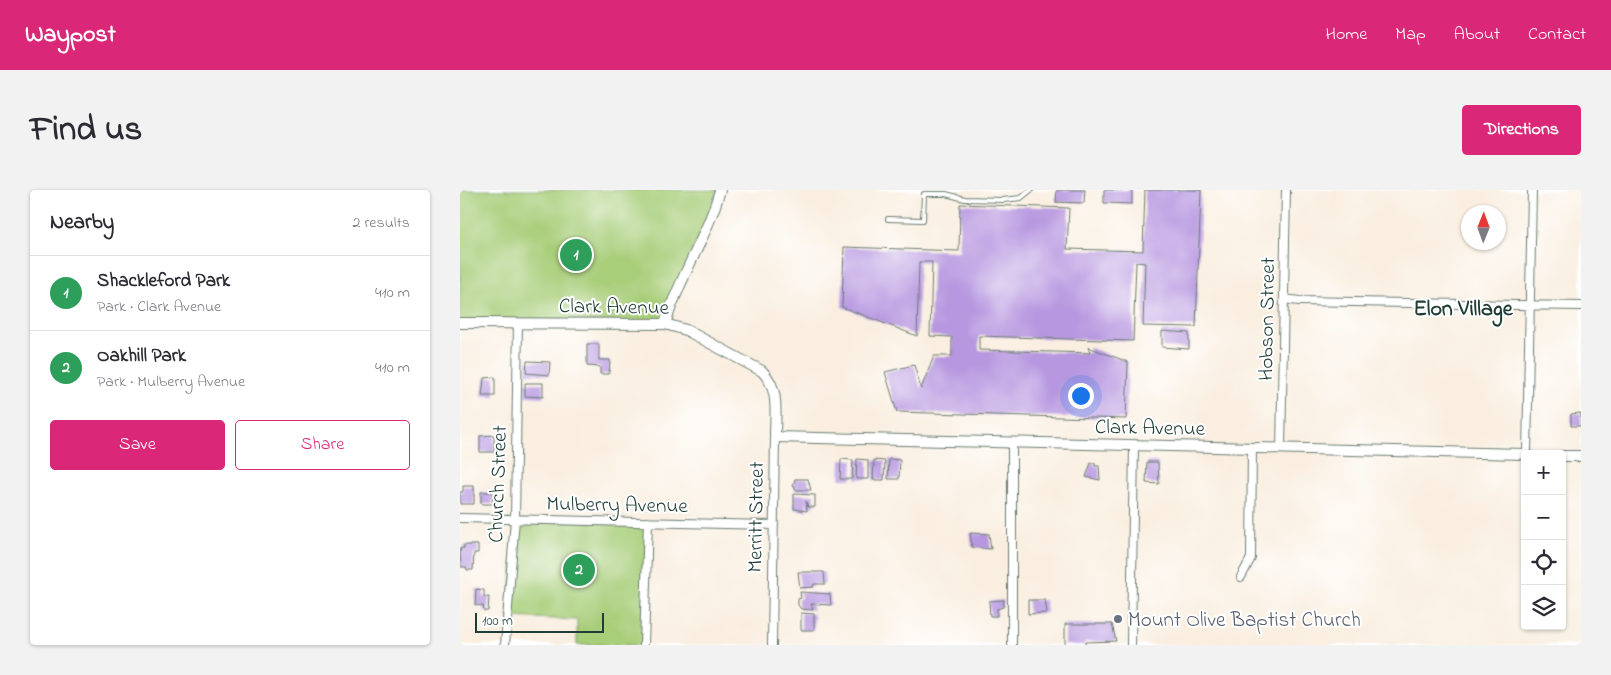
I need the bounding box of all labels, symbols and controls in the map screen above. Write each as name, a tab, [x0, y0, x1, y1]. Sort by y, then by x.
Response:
text: Waypost	[25, 18, 116, 53]
text: Home	[1326, 22, 1367, 48]
text: Map	[1395, 22, 1426, 48]
text: About	[1454, 22, 1500, 48]
text: Contact	[1528, 22, 1586, 48]
text: Find us	[30, 105, 142, 156]
button: Directions	[1462, 105, 1581, 155]
north arrow	[1461, 205, 1506, 250]
text: Nearby	[50, 208, 114, 238]
text: 2 results	[352, 211, 410, 235]
pin: 1	[560, 236, 592, 274]
street label: Hobson Street	[1252, 257, 1284, 381]
text: Shackleford Park	[97, 268, 230, 295]
text: 1	[63, 281, 69, 305]
text: 410 m	[375, 281, 410, 305]
street label: Clark Avenue	[559, 292, 670, 324]
district label: Elon Village	[1413, 294, 1514, 327]
text: Park · Clark Avenue	[97, 295, 221, 319]
text: Oakhill Park	[97, 343, 186, 370]
text: 2	[62, 356, 70, 380]
text: 410 m	[375, 356, 410, 380]
text: Park · Mulberry Avenue	[97, 370, 245, 394]
your location	[1068, 383, 1094, 409]
street label: Clark Avenue	[1095, 413, 1206, 445]
button: Save	[50, 420, 225, 470]
button: Share	[235, 420, 410, 470]
street label: Church Street	[482, 425, 516, 543]
map controls	[1521, 450, 1566, 630]
button: +	[1521, 450, 1566, 495]
street label: Merritt Street	[741, 461, 773, 573]
street label: Mulberry Avenue	[546, 490, 689, 524]
button: −	[1521, 495, 1566, 540]
button: locate	[1521, 540, 1566, 585]
pin: 2	[563, 551, 595, 589]
button: layers	[1521, 585, 1566, 630]
place label: Mount Olive Baptist Church	[1128, 606, 1361, 636]
scale bar	[475, 610, 604, 633]
text: 100 m	[482, 611, 513, 632]
marker: Mount Olive Baptist Church	[1112, 613, 1124, 625]

